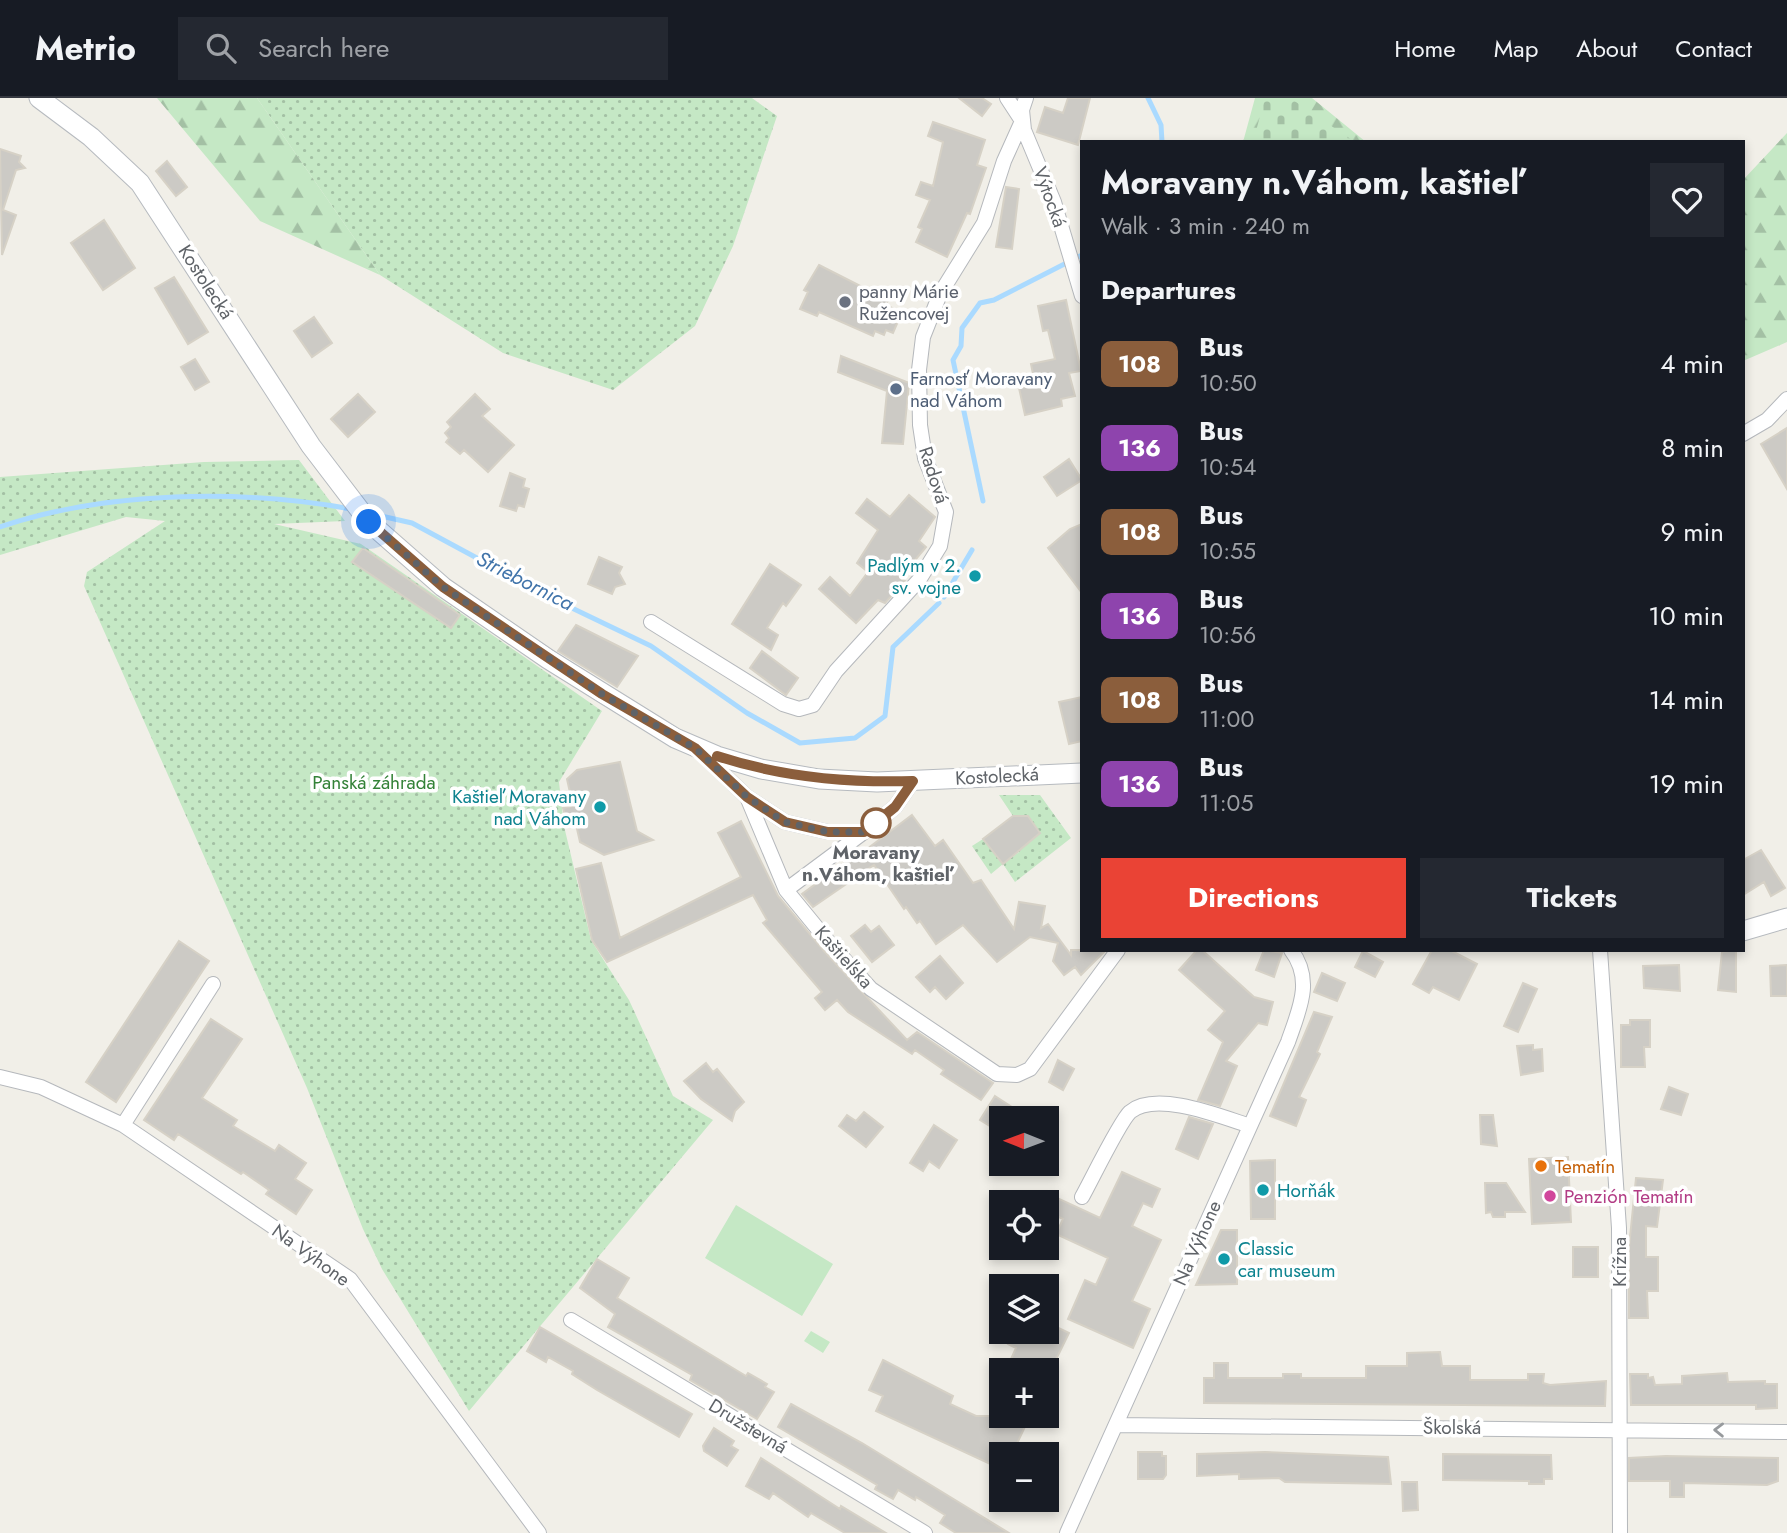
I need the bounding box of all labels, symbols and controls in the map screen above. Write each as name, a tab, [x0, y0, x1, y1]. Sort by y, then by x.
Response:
search box	[178, 17, 668, 80]
text: Metrio	[35, 25, 136, 72]
icon: search	[202, 29, 240, 67]
text: Search here	[258, 29, 389, 67]
text: Home	[1394, 31, 1456, 66]
text: Map	[1494, 31, 1538, 66]
text: About	[1576, 31, 1637, 66]
text: Contact	[1675, 31, 1752, 66]
text: Moravany n.Váhom, kaštieľ	[1101, 159, 1519, 206]
street label: Výtocká	[1027, 163, 1073, 231]
button: heart	[1650, 163, 1724, 237]
text: Walk · 3 min · 240 m	[1101, 209, 1310, 243]
street label: Kostolecká	[172, 239, 240, 325]
text: Departures	[1101, 271, 1236, 309]
place label: panny Márie Ružencovej	[859, 278, 959, 327]
marker: panny Márie Ružencovej	[837, 294, 853, 310]
text: Bus	[1199, 328, 1243, 366]
text: 4 min	[1660, 345, 1724, 383]
text: 108	[1118, 346, 1161, 381]
place label: Farnosť Moravany nad Váhom	[910, 365, 1053, 414]
text: 10:50	[1199, 366, 1257, 400]
marker: Farnosť Moravany nad Váhom	[888, 381, 904, 397]
text: Bus	[1199, 412, 1243, 450]
text: 8 min	[1661, 429, 1724, 467]
text: 136	[1118, 430, 1161, 465]
street label: Radová	[912, 443, 956, 507]
text: 10:54	[1199, 450, 1256, 484]
text: Bus	[1199, 496, 1243, 534]
your location	[351, 504, 386, 539]
text: 9 min	[1661, 513, 1724, 551]
text: 108	[1118, 514, 1161, 549]
text: 10:55	[1199, 534, 1256, 568]
water label: Striebornica	[471, 544, 579, 619]
place label: Padlým v 2. sv. vojne	[867, 552, 961, 601]
marker: Padlým v 2. sv. vojne	[967, 568, 983, 584]
text: Bus	[1199, 580, 1243, 618]
text: 10 min	[1648, 597, 1724, 635]
text: 136	[1118, 598, 1161, 633]
text: 10:56	[1199, 618, 1256, 652]
text: Bus	[1199, 664, 1243, 702]
text: 14 min	[1649, 681, 1724, 719]
text: 108	[1118, 682, 1161, 717]
text: 11:00	[1199, 702, 1254, 736]
text: Bus	[1199, 748, 1243, 786]
street label: Kostolecká	[954, 760, 1040, 792]
text: 19 min	[1649, 765, 1724, 803]
text: 136	[1118, 766, 1161, 801]
park label: Panská záhrada	[312, 769, 436, 796]
place label: Kaštieľ Moravany nad Váhom	[452, 783, 587, 832]
text: 11:05	[1199, 786, 1253, 820]
marker: Kaštieľ Moravany nad Váhom	[592, 799, 608, 815]
marker: Moravany n.Váhom, kaštieľ	[861, 808, 891, 838]
place label: Moravany n.Váhom, kaštieľ	[802, 839, 955, 888]
button: Directions	[1101, 858, 1406, 938]
button: Tickets	[1420, 858, 1724, 938]
street label: Kaštieľska	[808, 920, 880, 994]
north arrow	[989, 1106, 1059, 1176]
map controls	[989, 1106, 1059, 1512]
place label: Tematín	[1555, 1153, 1615, 1180]
marker: Tematín	[1533, 1158, 1549, 1174]
place label: Horňák	[1277, 1177, 1336, 1204]
marker: Horňák	[1255, 1182, 1271, 1198]
place label: Penzión Tematín	[1564, 1183, 1694, 1210]
marker: Penzión Tematín	[1542, 1188, 1558, 1204]
button: locate	[989, 1190, 1059, 1260]
street label: Na Výhone	[1166, 1196, 1228, 1290]
street label: Na Výhone	[266, 1217, 356, 1293]
place label: Classic car museum	[1238, 1235, 1335, 1284]
street label: Krížna	[1606, 1237, 1633, 1287]
marker: Classic car museum	[1216, 1251, 1232, 1267]
button: layers	[989, 1274, 1059, 1344]
button: +	[989, 1358, 1059, 1428]
street label: Družstevná	[704, 1392, 792, 1460]
street label: Školská	[1423, 1414, 1481, 1441]
one-way arrow	[1713, 1423, 1724, 1438]
button: −	[989, 1442, 1059, 1512]

